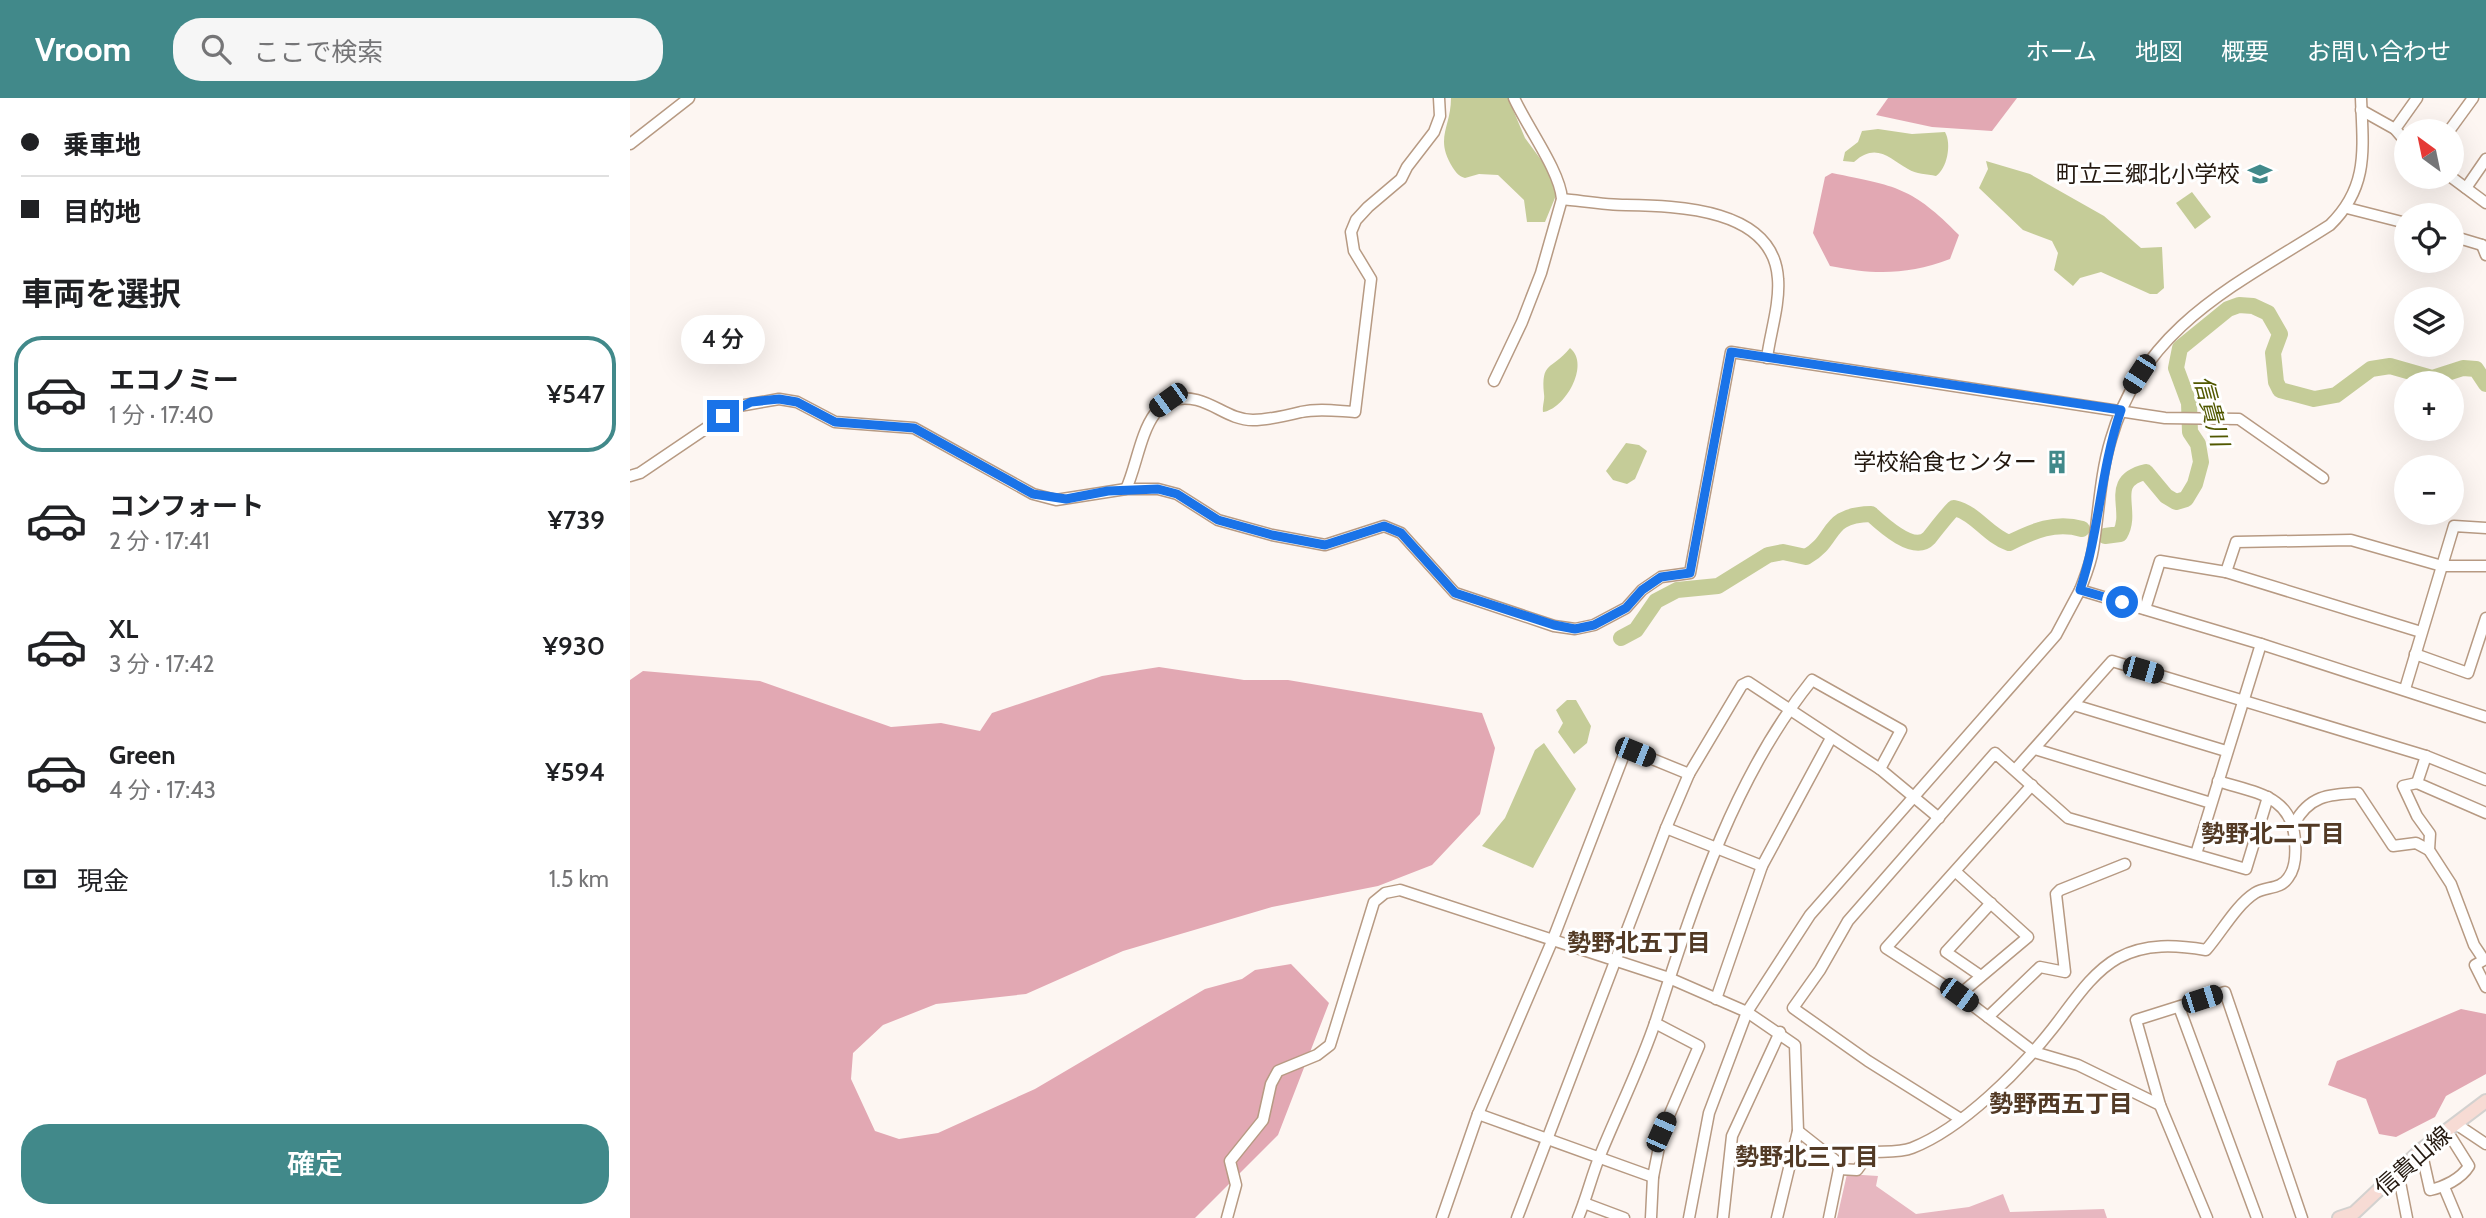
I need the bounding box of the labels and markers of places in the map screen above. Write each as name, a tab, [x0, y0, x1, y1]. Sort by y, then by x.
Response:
place label: 町立三郷北小学校	[2056, 160, 2240, 188]
school or university icon: 町立三郷北小学校	[2246, 160, 2274, 188]
place label: 学校給食センター	[1853, 448, 2037, 476]
building icon: 学校給食センター	[2043, 448, 2071, 476]

